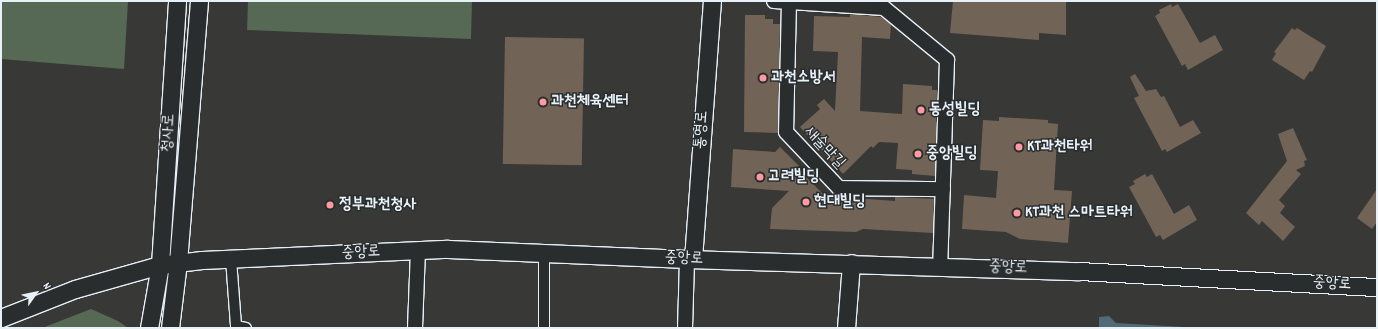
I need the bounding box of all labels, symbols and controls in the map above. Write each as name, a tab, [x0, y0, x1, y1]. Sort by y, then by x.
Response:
place label: 과천소방서	[771, 68, 835, 88]
marker: 과천소방서	[758, 73, 768, 83]
place label: 과천체육센터	[551, 92, 628, 112]
marker: 과천체육센터	[538, 97, 548, 107]
place label: 동성빌딩	[929, 100, 980, 120]
marker: 동성빌딩	[916, 105, 926, 115]
street label: 통영로	[691, 110, 713, 150]
street label: 청사로	[158, 113, 180, 153]
street label: 새술막길	[799, 123, 849, 173]
place label: KT과천타워	[1027, 137, 1092, 157]
marker: KT과천타워	[1014, 142, 1024, 152]
place label: 중앙빌딩	[926, 144, 978, 164]
marker: 중앙빌딩	[913, 149, 923, 159]
place label: 고려빌딩	[768, 167, 820, 187]
marker: 고려빌딩	[755, 172, 765, 182]
place label: 현대빌딩	[814, 192, 866, 212]
place label: 정부과천청사	[339, 195, 416, 215]
marker: 현대빌딩	[801, 197, 811, 207]
marker: 정부과천청사	[324, 199, 336, 211]
place label: KT과천 스마트타워	[1025, 203, 1133, 223]
marker: KT과천 스마트타워	[1012, 208, 1022, 218]
street label: 중앙로	[341, 242, 381, 264]
street label: 중앙로	[664, 249, 704, 269]
street label: 중앙로	[988, 258, 1028, 278]
north arrow	[16, 273, 56, 313]
street label: 중앙로	[1312, 273, 1352, 295]
text: N	[38, 280, 54, 293]

